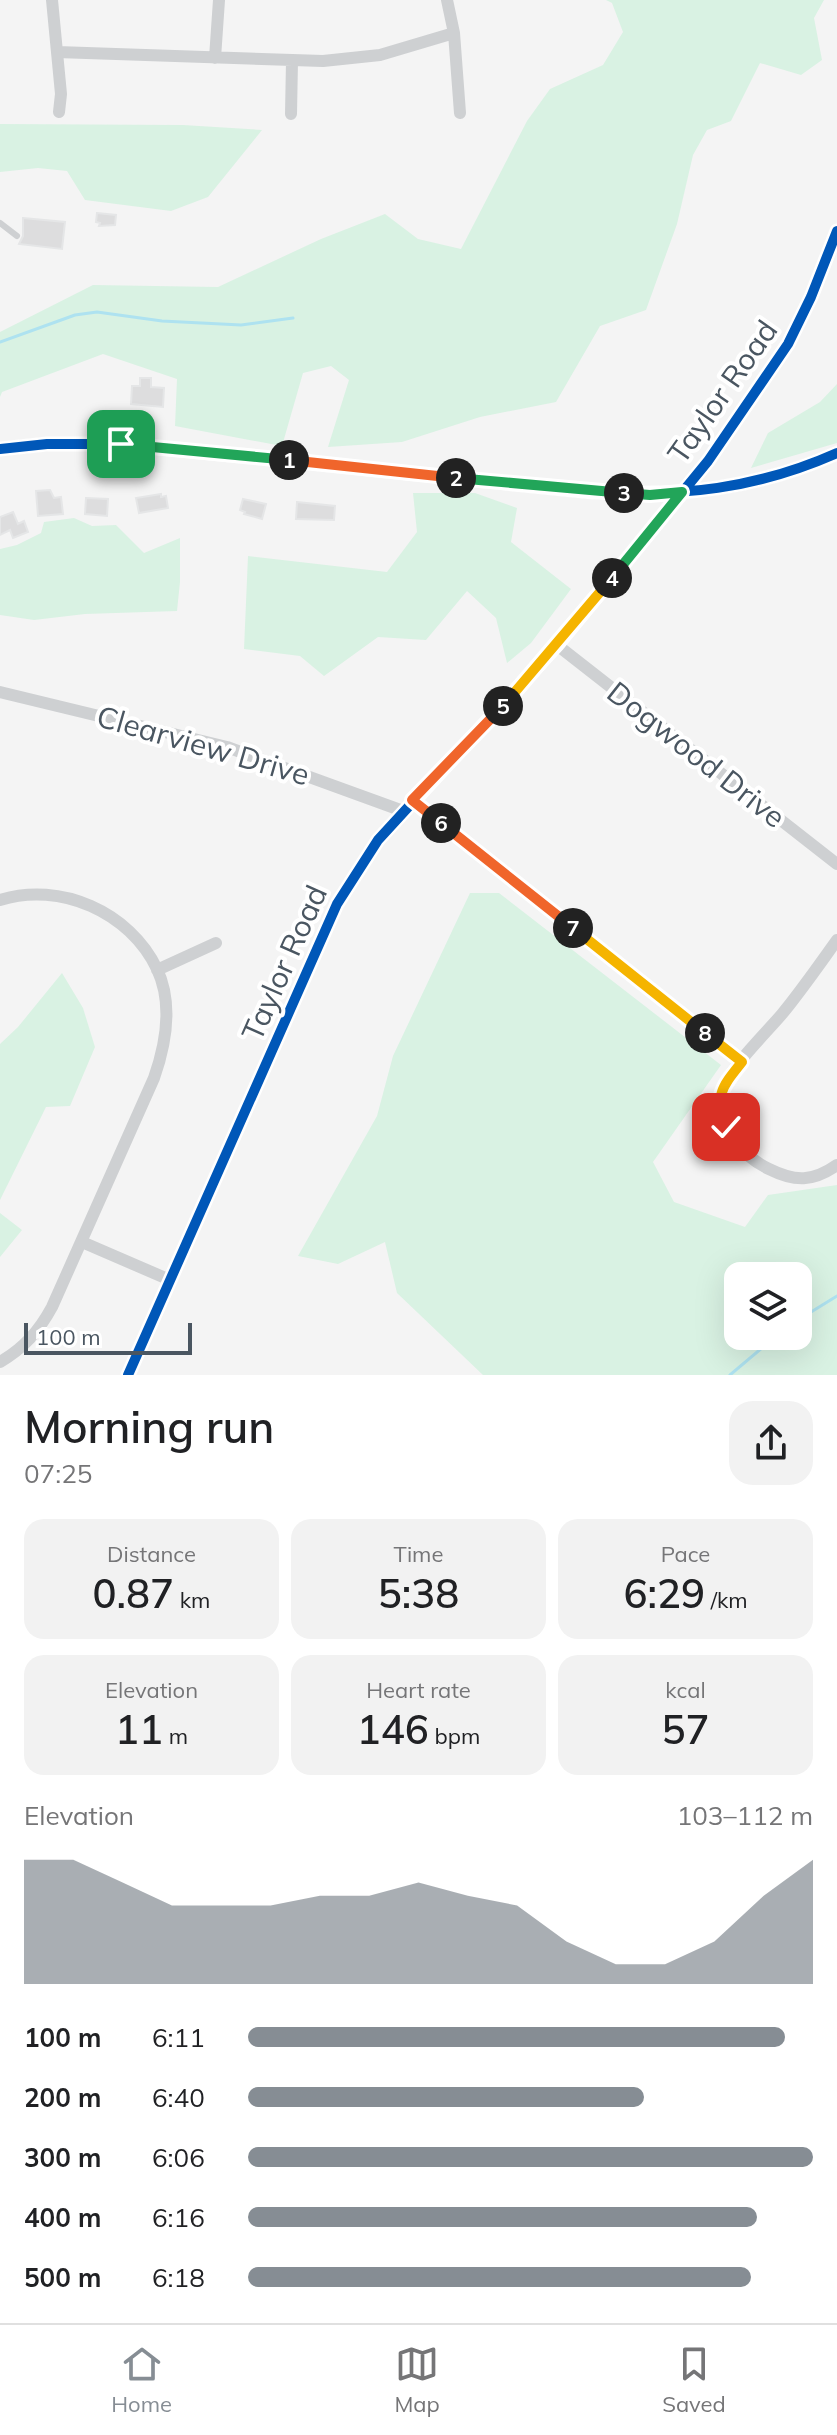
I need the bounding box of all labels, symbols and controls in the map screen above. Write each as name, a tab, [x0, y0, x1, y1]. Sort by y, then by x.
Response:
street label: Taylor Road	[659, 312, 785, 470]
pin	[87, 410, 155, 478]
icon: arrive	[99, 422, 143, 466]
pin: 1	[269, 440, 309, 480]
text: 1	[282, 446, 296, 474]
pin: 2	[436, 458, 476, 498]
text: 2	[449, 464, 463, 492]
pin: 3	[604, 473, 644, 513]
text: 3	[617, 479, 631, 507]
pin: 4	[592, 558, 632, 598]
text: 4	[605, 564, 619, 592]
street label: Dogwood Drive	[600, 673, 793, 836]
pin: 5	[483, 686, 523, 726]
text: 5	[496, 692, 510, 720]
street label: Clearview Drive	[93, 697, 314, 794]
pin: 6	[421, 803, 461, 843]
text: 6	[434, 809, 448, 837]
street label: Taylor Road	[233, 879, 335, 1046]
pin: 7	[553, 908, 593, 948]
text: 7	[566, 914, 580, 942]
pin: 8	[685, 1013, 725, 1053]
text: 8	[698, 1019, 712, 1047]
pin	[692, 1093, 760, 1161]
icon: check	[704, 1105, 748, 1149]
map controls	[724, 1262, 812, 1350]
button: layers	[724, 1262, 812, 1350]
scale bar	[24, 1319, 192, 1355]
text: 100 m	[36, 1323, 101, 1351]
text: Morning run	[24, 1399, 274, 1454]
button: share	[729, 1401, 813, 1485]
text: 07:25	[24, 1457, 92, 1490]
text: Distance	[107, 1540, 196, 1568]
text: Time	[394, 1540, 443, 1568]
text: Pace	[661, 1540, 710, 1568]
text: 0.87	[93, 1568, 174, 1618]
text: 5:38	[378, 1568, 459, 1618]
text: 6:29	[623, 1568, 705, 1618]
text: km	[174, 1586, 210, 1614]
text: /km	[705, 1586, 748, 1614]
text: Elevation	[105, 1676, 198, 1704]
text: Heart rate	[366, 1676, 471, 1704]
text: kcal	[665, 1676, 706, 1704]
text: 11	[115, 1704, 163, 1754]
text: 146	[357, 1704, 429, 1754]
text: 57	[662, 1704, 710, 1754]
text: m	[163, 1722, 188, 1750]
text: bpm	[429, 1722, 480, 1750]
text: Elevation	[24, 1799, 134, 1832]
text: 103–112 m	[677, 1799, 813, 1832]
text: 100 m	[24, 2021, 101, 2054]
text: 6:11	[152, 2021, 205, 2054]
text: 200 m	[24, 2081, 101, 2114]
text: 6:40	[152, 2081, 205, 2114]
text: 300 m	[24, 2141, 101, 2174]
text: 6:06	[152, 2141, 205, 2174]
text: 400 m	[24, 2201, 101, 2234]
text: 6:16	[152, 2201, 205, 2234]
text: 500 m	[24, 2261, 101, 2294]
text: 6:18	[152, 2261, 205, 2294]
tab: Home	[111, 2342, 172, 2418]
tab: Map	[394, 2342, 440, 2418]
tab: Saved	[662, 2342, 726, 2418]

